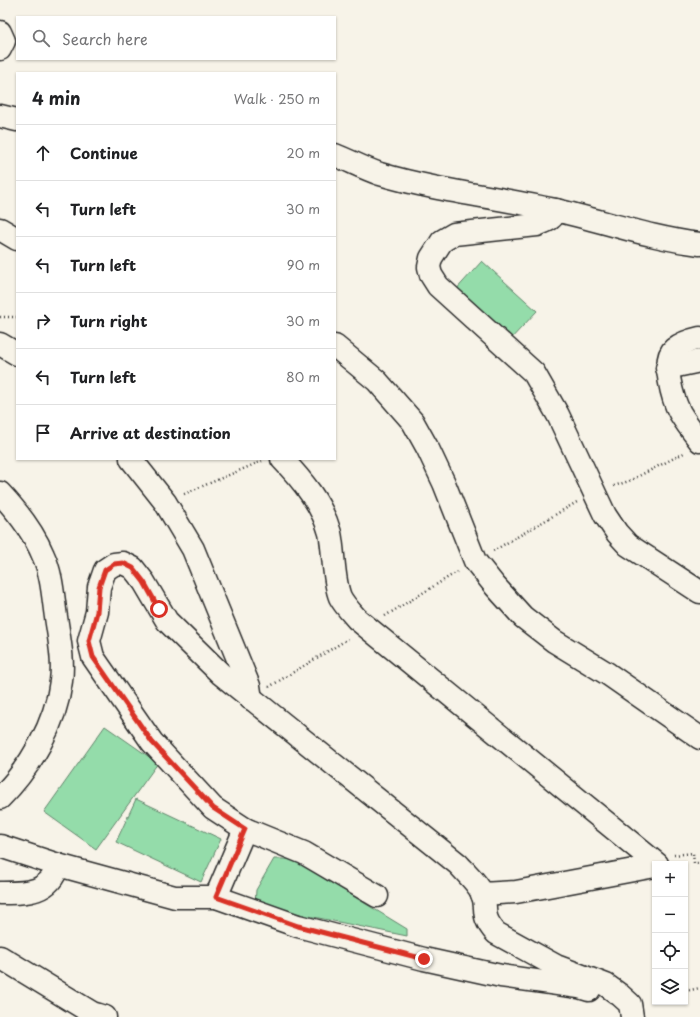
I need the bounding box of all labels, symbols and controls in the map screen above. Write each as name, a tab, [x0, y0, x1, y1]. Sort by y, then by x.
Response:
search box	[16, 16, 336, 60]
icon: search	[30, 27, 52, 49]
text: Search here	[62, 27, 148, 50]
text: 4 min	[32, 85, 80, 111]
text: Walk · 250 m	[234, 89, 320, 108]
text: Continue	[70, 141, 138, 164]
icon: ahead	[32, 142, 54, 164]
text: 20 m	[286, 143, 320, 162]
text: Turn left	[70, 197, 136, 220]
icon: left	[32, 198, 54, 220]
text: 30 m	[286, 199, 320, 218]
text: Turn left	[70, 253, 136, 276]
icon: left	[32, 254, 54, 276]
text: 90 m	[287, 255, 320, 274]
text: Turn right	[70, 309, 147, 332]
icon: right	[32, 310, 54, 332]
text: 30 m	[286, 311, 320, 330]
text: Turn left	[70, 365, 136, 388]
icon: left	[32, 366, 54, 388]
text: 80 m	[286, 367, 320, 386]
text: Arrive at destination	[70, 421, 231, 444]
icon: arrive	[32, 422, 54, 444]
route start	[150, 600, 168, 618]
map controls	[652, 861, 688, 1005]
button: +	[652, 861, 688, 897]
button: −	[652, 897, 688, 933]
button: locate	[652, 933, 688, 969]
route end	[415, 950, 433, 968]
button: layers	[652, 969, 688, 1005]

